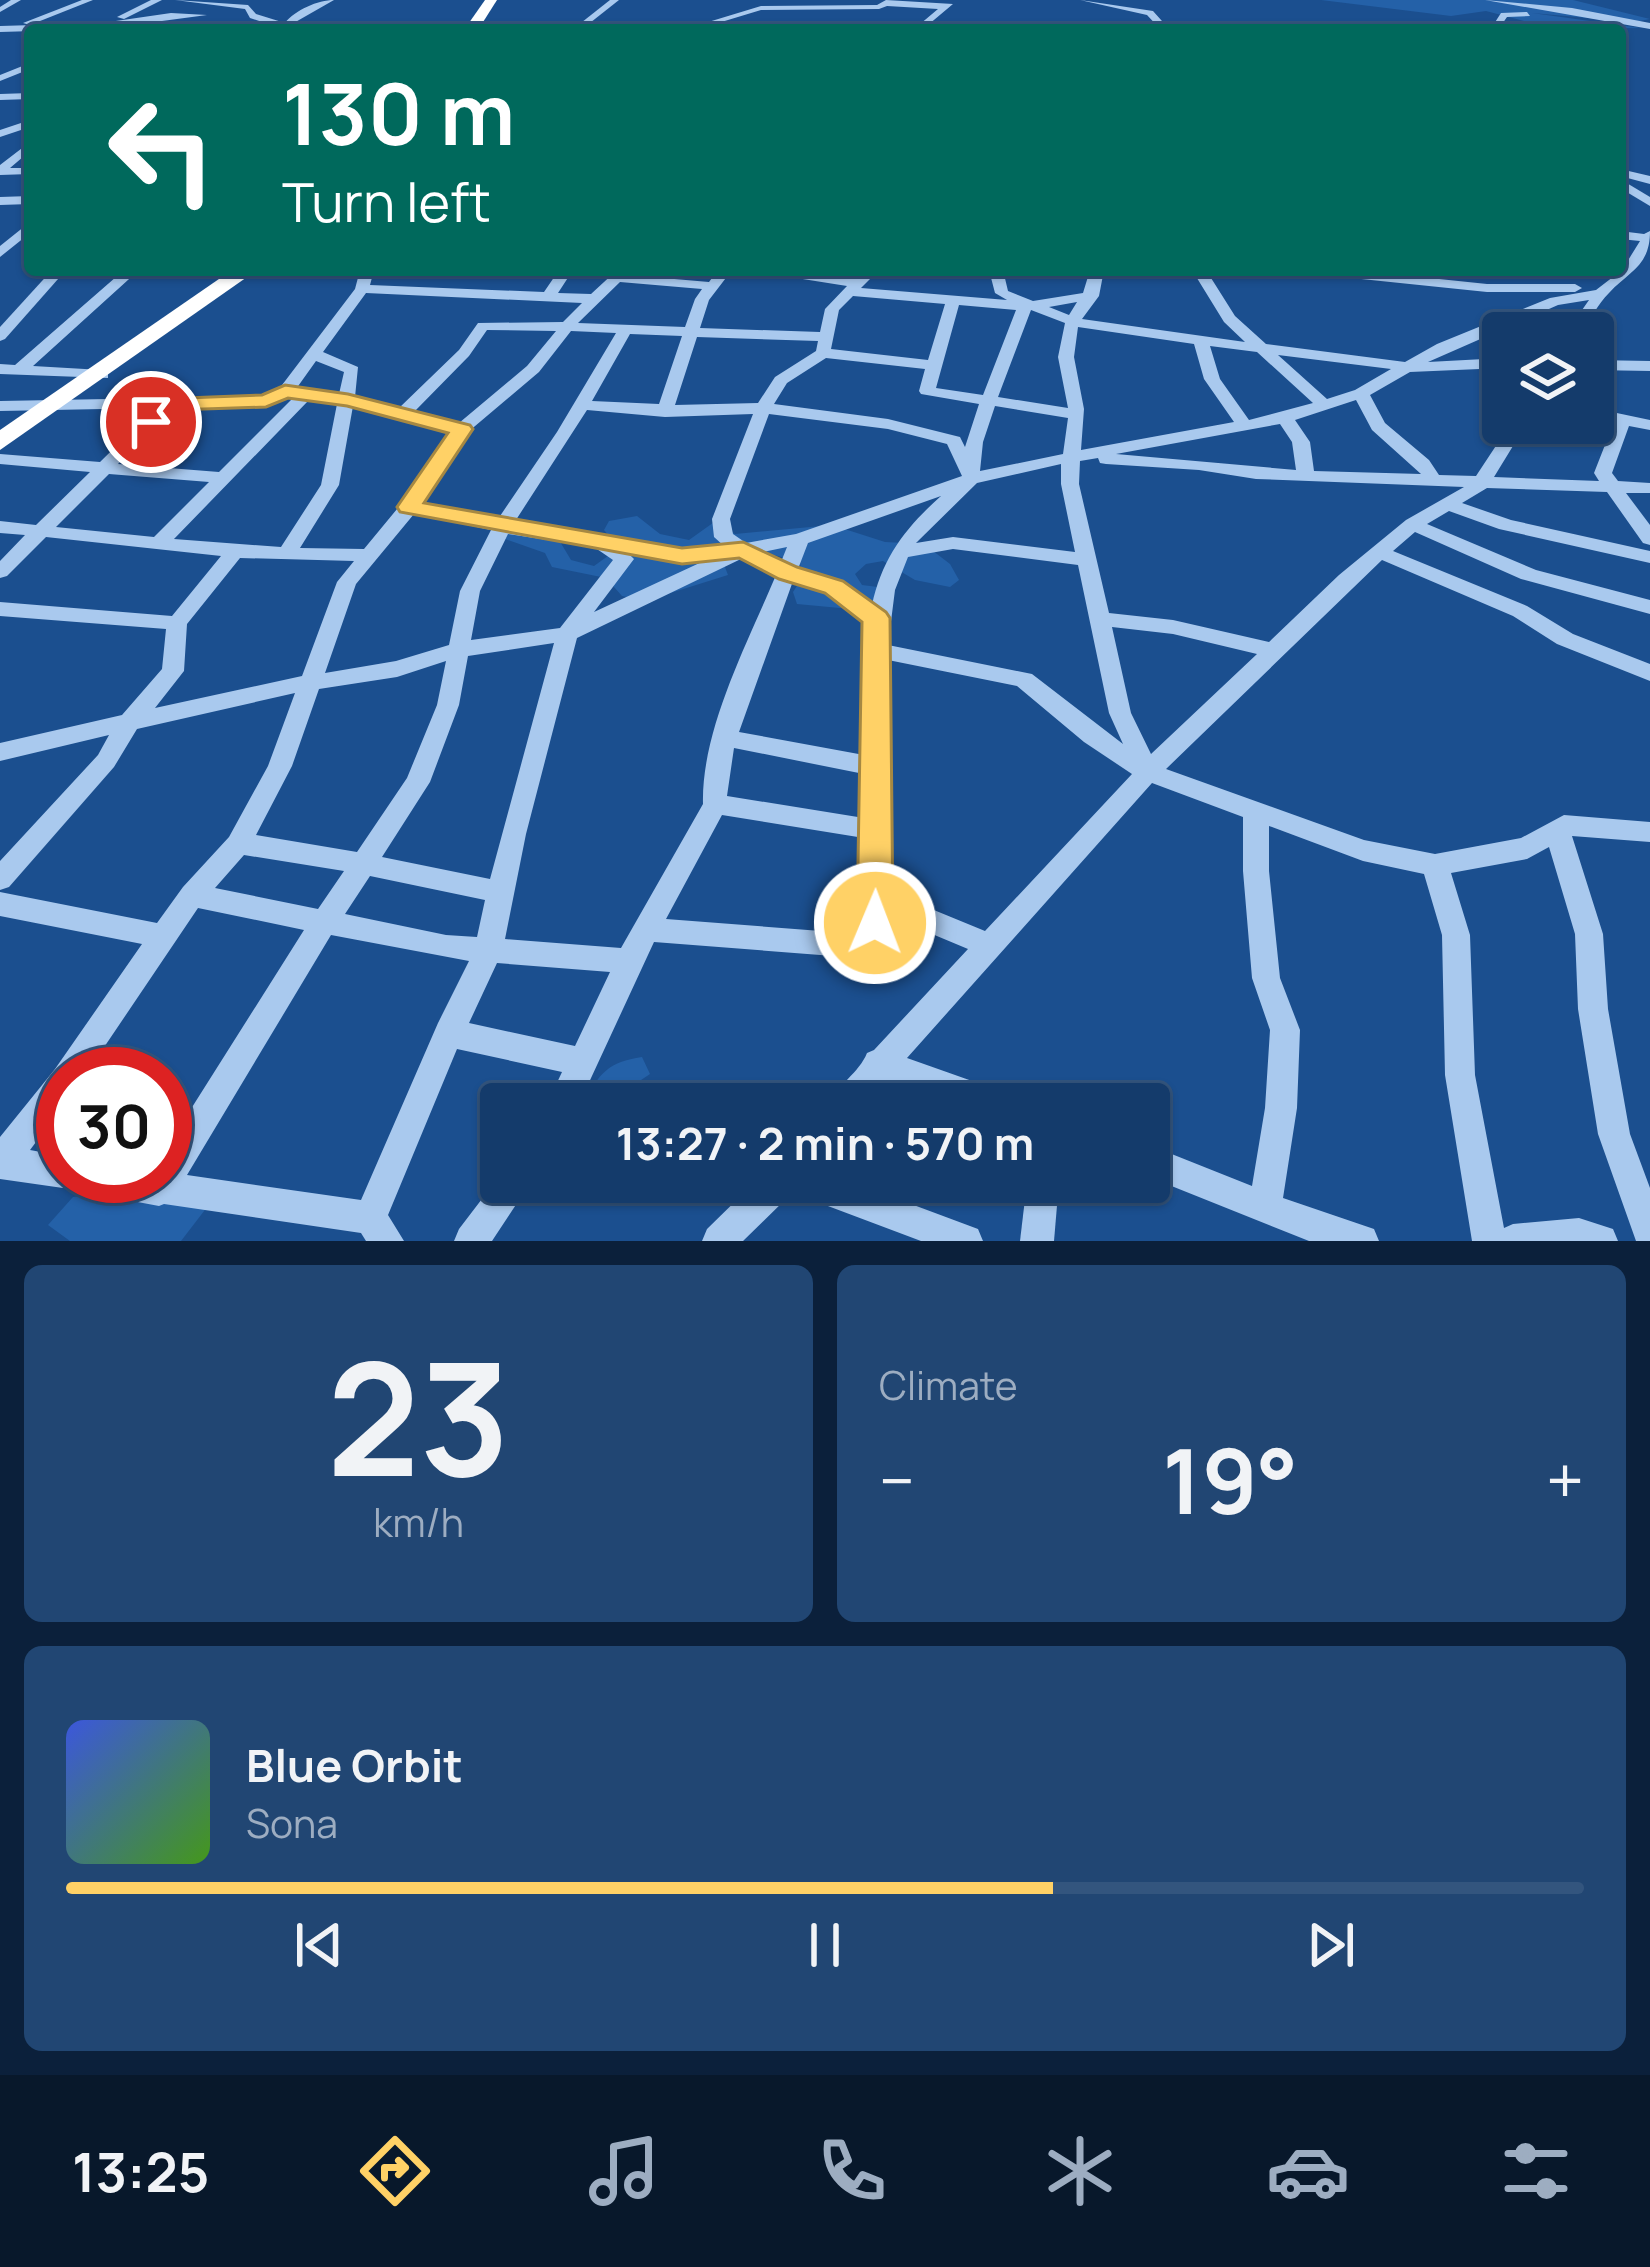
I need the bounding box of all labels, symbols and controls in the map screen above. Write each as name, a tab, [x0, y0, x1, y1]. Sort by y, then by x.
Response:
text: 130 m	[282, 55, 515, 170]
icon: left	[84, 72, 240, 228]
text: Turn left	[282, 164, 491, 238]
map controls	[1482, 312, 1614, 444]
button: layers	[1482, 312, 1614, 444]
pin	[100, 371, 202, 473]
icon: arrive	[118, 389, 184, 455]
position arrow	[812, 860, 938, 986]
speed limit sign: 30	[36, 1047, 192, 1203]
text: 13:27 · 2 min · 570 m	[616, 1112, 1034, 1174]
text: 23	[327, 1310, 510, 1523]
text: Climate	[879, 1358, 1018, 1412]
text: 19°	[1162, 1418, 1298, 1541]
text: −	[879, 1435, 915, 1525]
text: +	[1546, 1435, 1584, 1525]
text: km/h	[373, 1495, 464, 1549]
text: Blue Orbit	[246, 1734, 463, 1796]
text: Sona	[246, 1796, 338, 1850]
icon: previous	[286, 1912, 352, 1978]
icon: pause	[792, 1912, 858, 1978]
icon: next	[1298, 1912, 1364, 1978]
icon: directions	[353, 2129, 437, 2213]
icon: music	[582, 2129, 666, 2213]
icon: phone	[810, 2129, 894, 2213]
icon: climate	[1038, 2129, 1122, 2213]
icon: car	[1266, 2129, 1350, 2213]
icon: filters	[1494, 2129, 1578, 2213]
text: 13:25	[72, 2134, 209, 2208]

